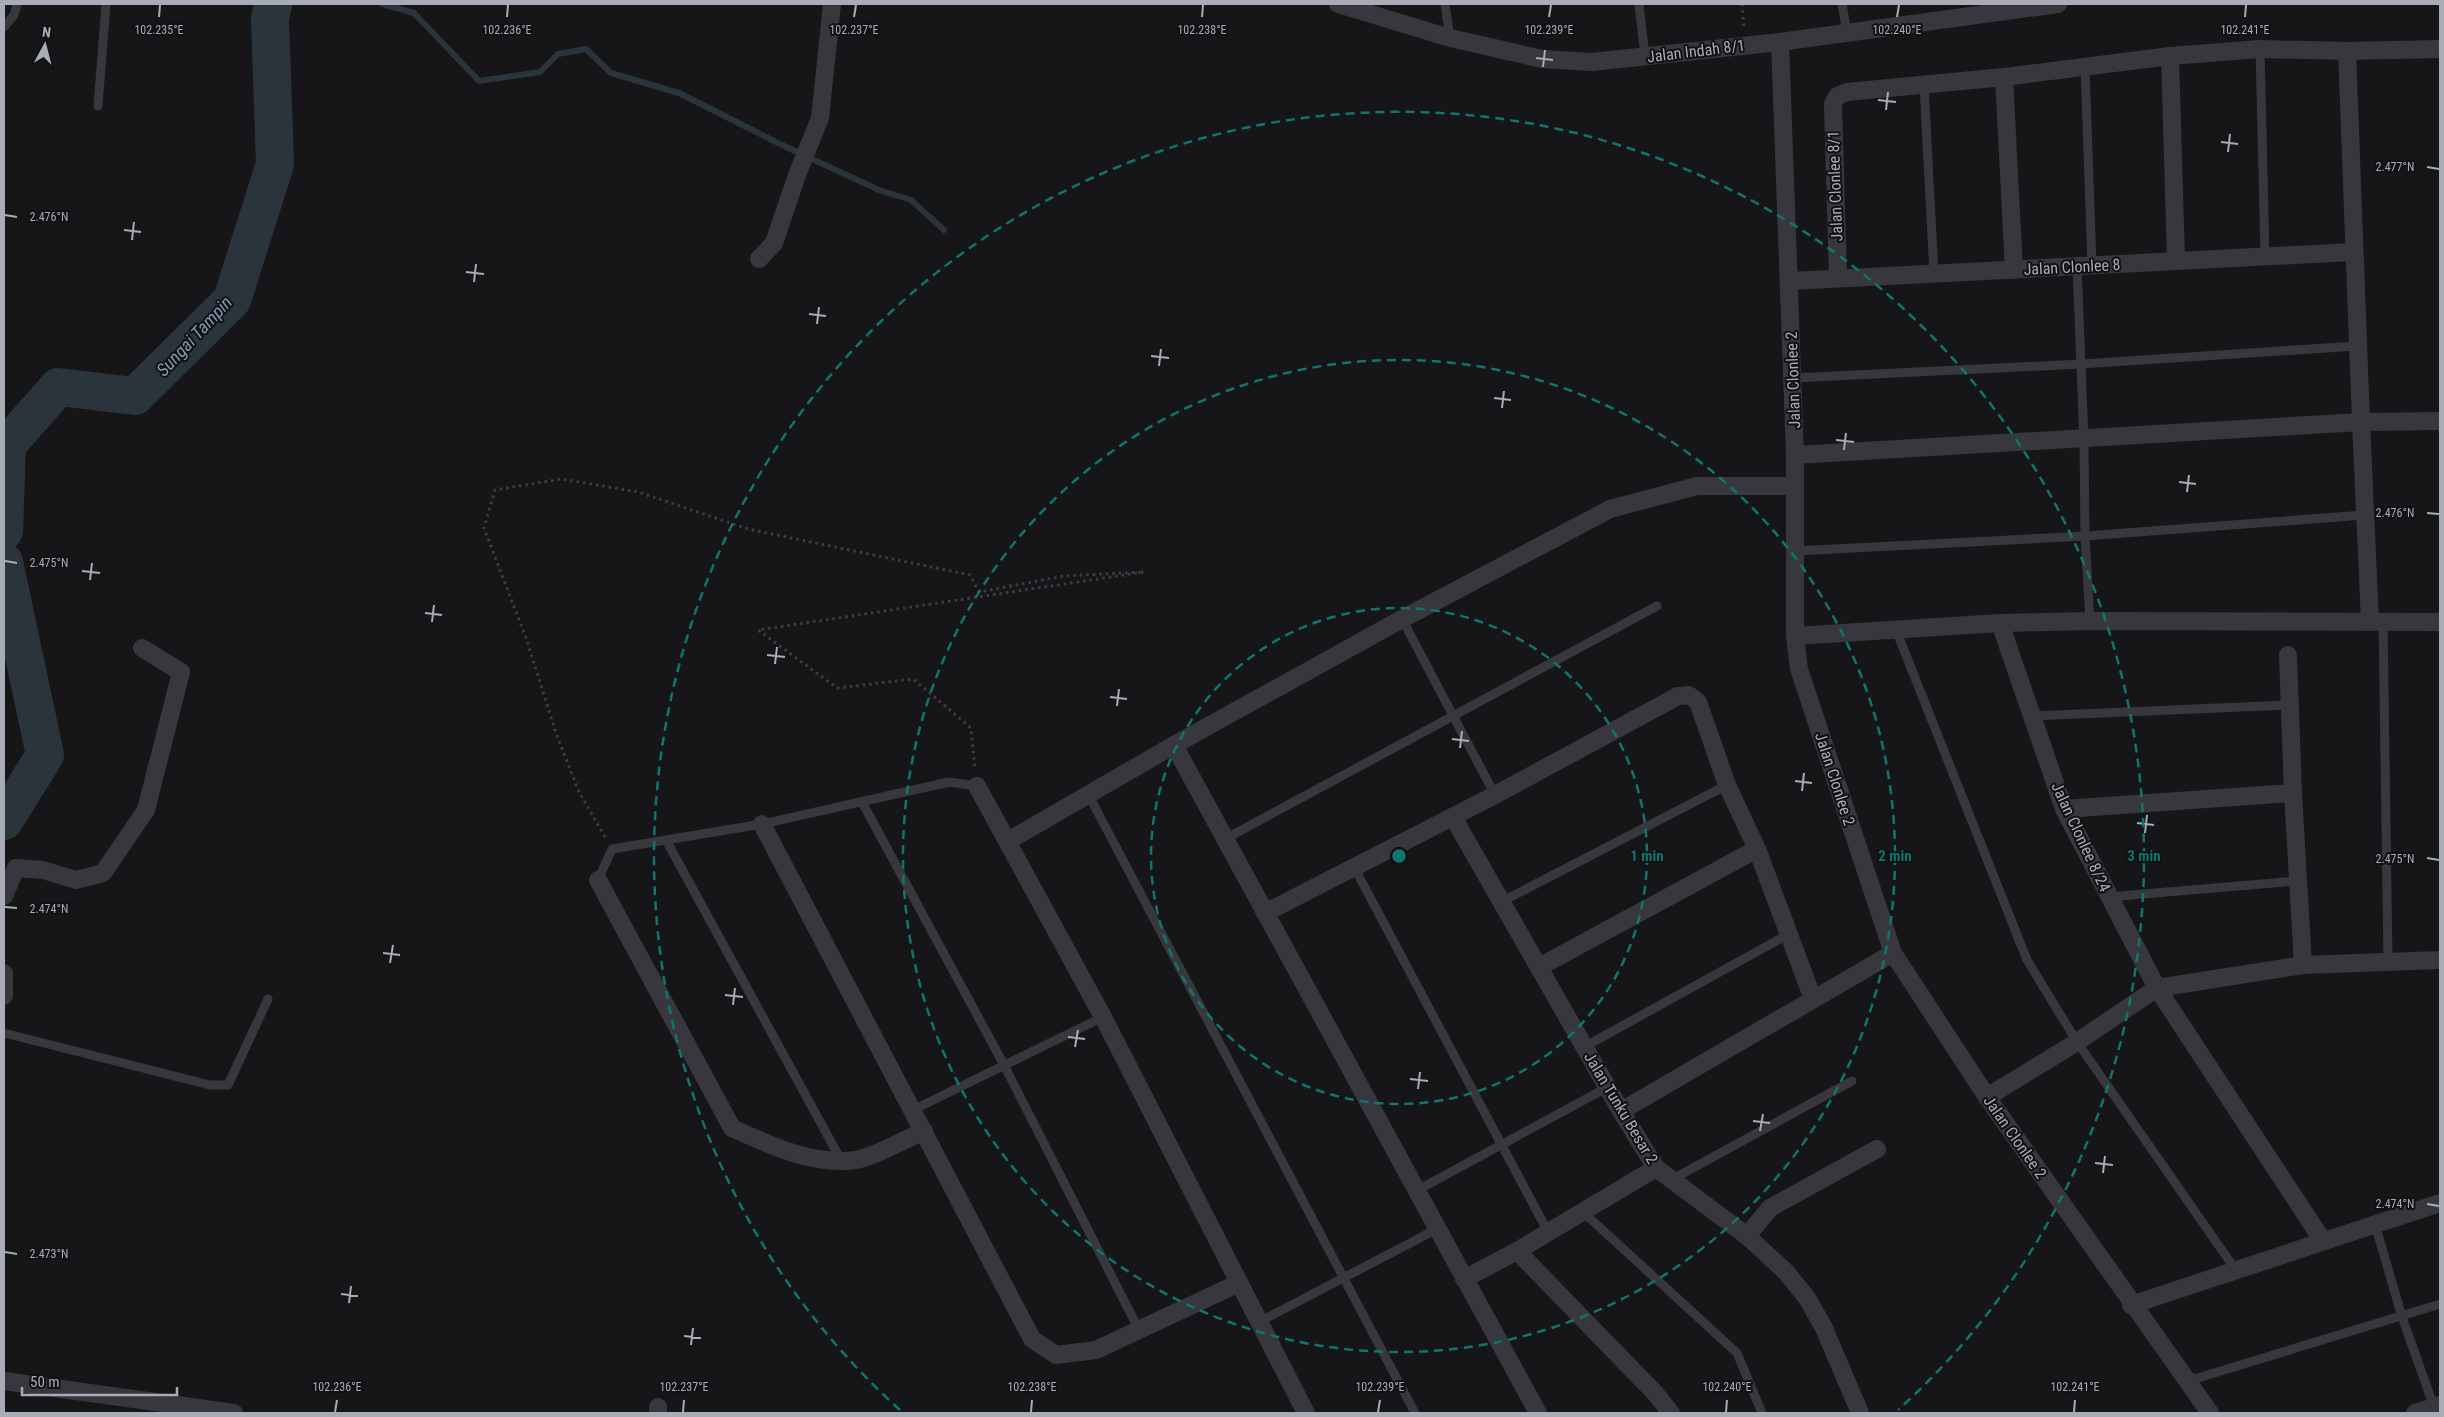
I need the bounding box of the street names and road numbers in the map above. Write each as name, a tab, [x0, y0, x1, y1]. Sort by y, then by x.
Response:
street label: Jalan Indah 8/1	[1646, 36, 1746, 66]
street label: Jalan Clonlee 8/1	[1824, 130, 1846, 242]
street label: Jalan Clonlee 8	[2023, 255, 2121, 279]
street label: Jalan Clonlee 2	[1782, 331, 1804, 429]
street label: Jalan Clonlee 2	[1811, 730, 1859, 828]
street label: Jalan Clonlee 8/24	[2047, 779, 2115, 895]
street label: Jalan Tunku Besar 2	[1580, 1049, 1662, 1167]
street label: Jalan Clonlee 2	[1979, 1092, 2051, 1182]

